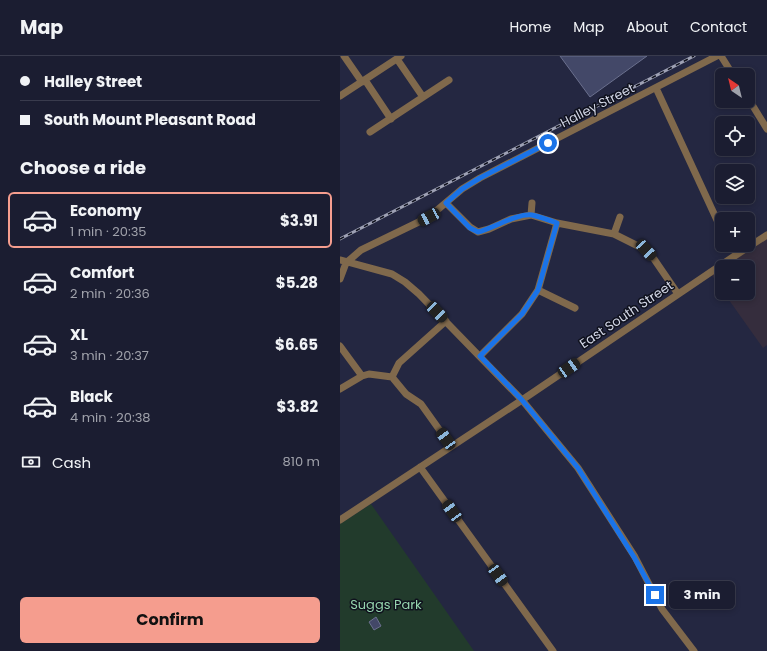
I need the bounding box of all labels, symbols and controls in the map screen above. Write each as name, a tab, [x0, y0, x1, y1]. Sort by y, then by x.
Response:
text: Map	[20, 14, 63, 41]
text: Home	[509, 17, 551, 37]
text: Map	[573, 17, 604, 37]
text: About	[626, 17, 668, 37]
text: Contact	[690, 17, 747, 37]
north arrow	[715, 68, 755, 108]
map controls	[715, 68, 755, 300]
text: Halley Street	[44, 71, 142, 92]
street label: Halley Street	[557, 78, 638, 132]
text: South Mount Pleasant Road	[44, 109, 256, 130]
button: locate	[715, 116, 755, 156]
route start	[539, 134, 557, 152]
text: Choose a ride	[20, 155, 146, 180]
button: layers	[715, 164, 755, 204]
text: Economy	[70, 200, 142, 221]
icon: car	[22, 202, 58, 238]
car	[416, 206, 442, 228]
text: $3.91	[280, 210, 318, 231]
button: +	[715, 212, 755, 252]
text: 1 min · 20:35	[70, 222, 146, 241]
car	[633, 237, 659, 263]
button: −	[715, 260, 755, 300]
text: Comfort	[70, 262, 134, 283]
icon: car	[22, 264, 58, 300]
text: $5.28	[276, 272, 318, 293]
street label: East South Street	[576, 276, 677, 353]
text: 2 min · 20:36	[70, 284, 150, 303]
car	[424, 299, 450, 325]
text: XL	[70, 324, 88, 345]
icon: car	[22, 326, 58, 362]
text: $6.65	[275, 334, 318, 355]
text: 3 min · 20:37	[70, 346, 149, 365]
car	[556, 356, 582, 380]
text: Black	[70, 386, 113, 407]
icon: car	[22, 388, 58, 424]
text: $3.82	[277, 396, 318, 417]
text: 4 min · 20:38	[70, 408, 151, 427]
car	[434, 426, 458, 452]
icon: cash	[20, 451, 42, 473]
text: Cash	[52, 452, 91, 473]
text: 810 m	[283, 452, 320, 471]
car	[440, 498, 464, 524]
car	[486, 562, 510, 588]
callout: 3 min	[669, 581, 735, 609]
text: 3 min	[684, 585, 721, 604]
route end	[646, 586, 664, 604]
park label: Suggs Park	[350, 595, 422, 614]
button: Confirm	[20, 597, 320, 643]

